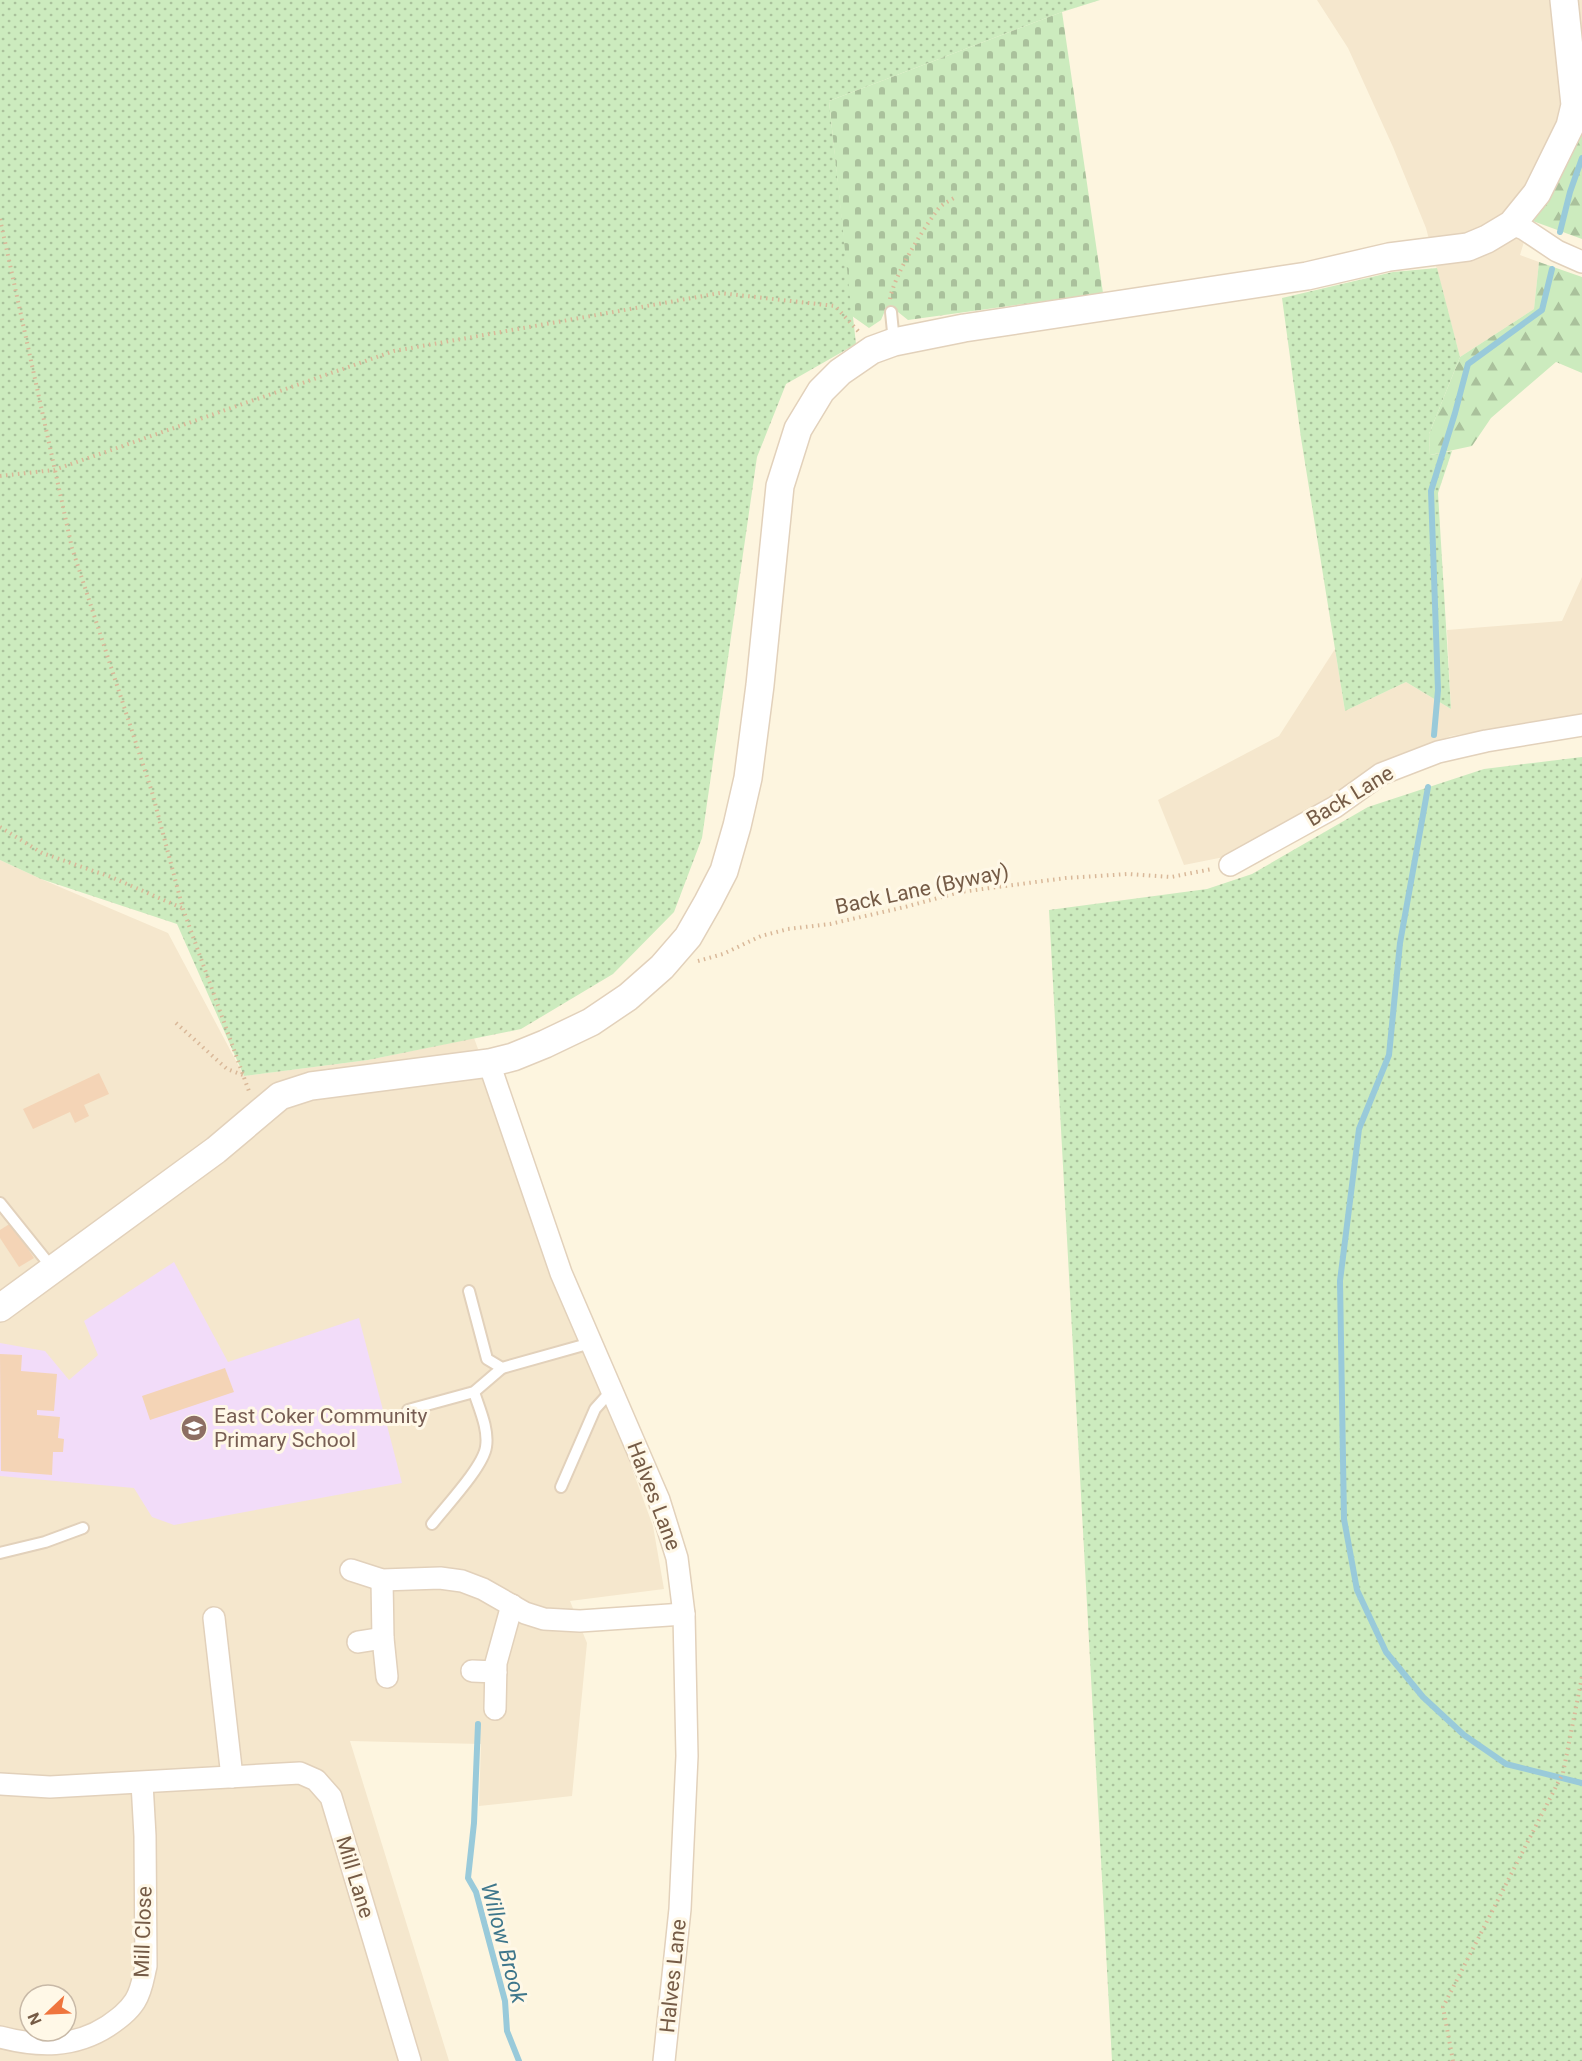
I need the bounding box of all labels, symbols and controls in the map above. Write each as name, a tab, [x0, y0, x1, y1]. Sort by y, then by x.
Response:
street label: Back Lane	[1302, 761, 1398, 831]
street label: Back Lane (Byway)	[833, 859, 1011, 919]
place label: East Coker Community Primary School	[214, 1404, 427, 1452]
school or university icon: East Coker Community Primary School	[179, 1413, 209, 1443]
street label: Halves Lane	[622, 1438, 686, 1554]
street label: Mill Lane	[331, 1833, 379, 1921]
water label: Willow Brook	[476, 1880, 532, 2007]
street label: Mill Close	[129, 1886, 157, 1978]
street label: Halves Lane	[655, 1918, 691, 2034]
north arrow	[18, 1983, 78, 2043]
text: N	[24, 2010, 46, 2028]

